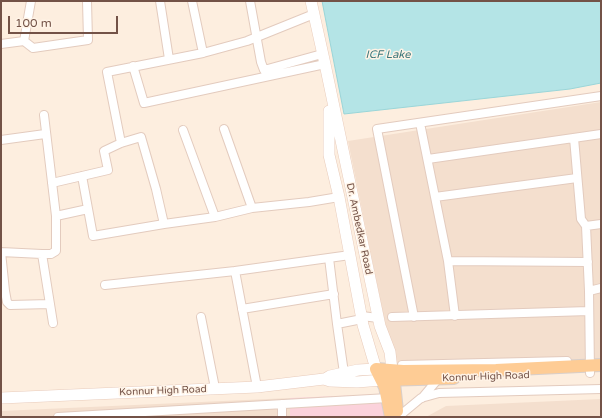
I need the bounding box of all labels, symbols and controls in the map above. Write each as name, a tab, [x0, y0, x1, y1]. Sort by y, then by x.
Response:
scale bar	[10, 8, 120, 34]
text: 100 m	[15, 16, 52, 30]
water label: ICF Lake	[366, 48, 410, 62]
street label: Dr. Ambedkar Road	[343, 182, 375, 276]
street label: Konnur High Road	[442, 369, 530, 385]
street label: Konnur High Road	[119, 383, 207, 399]

